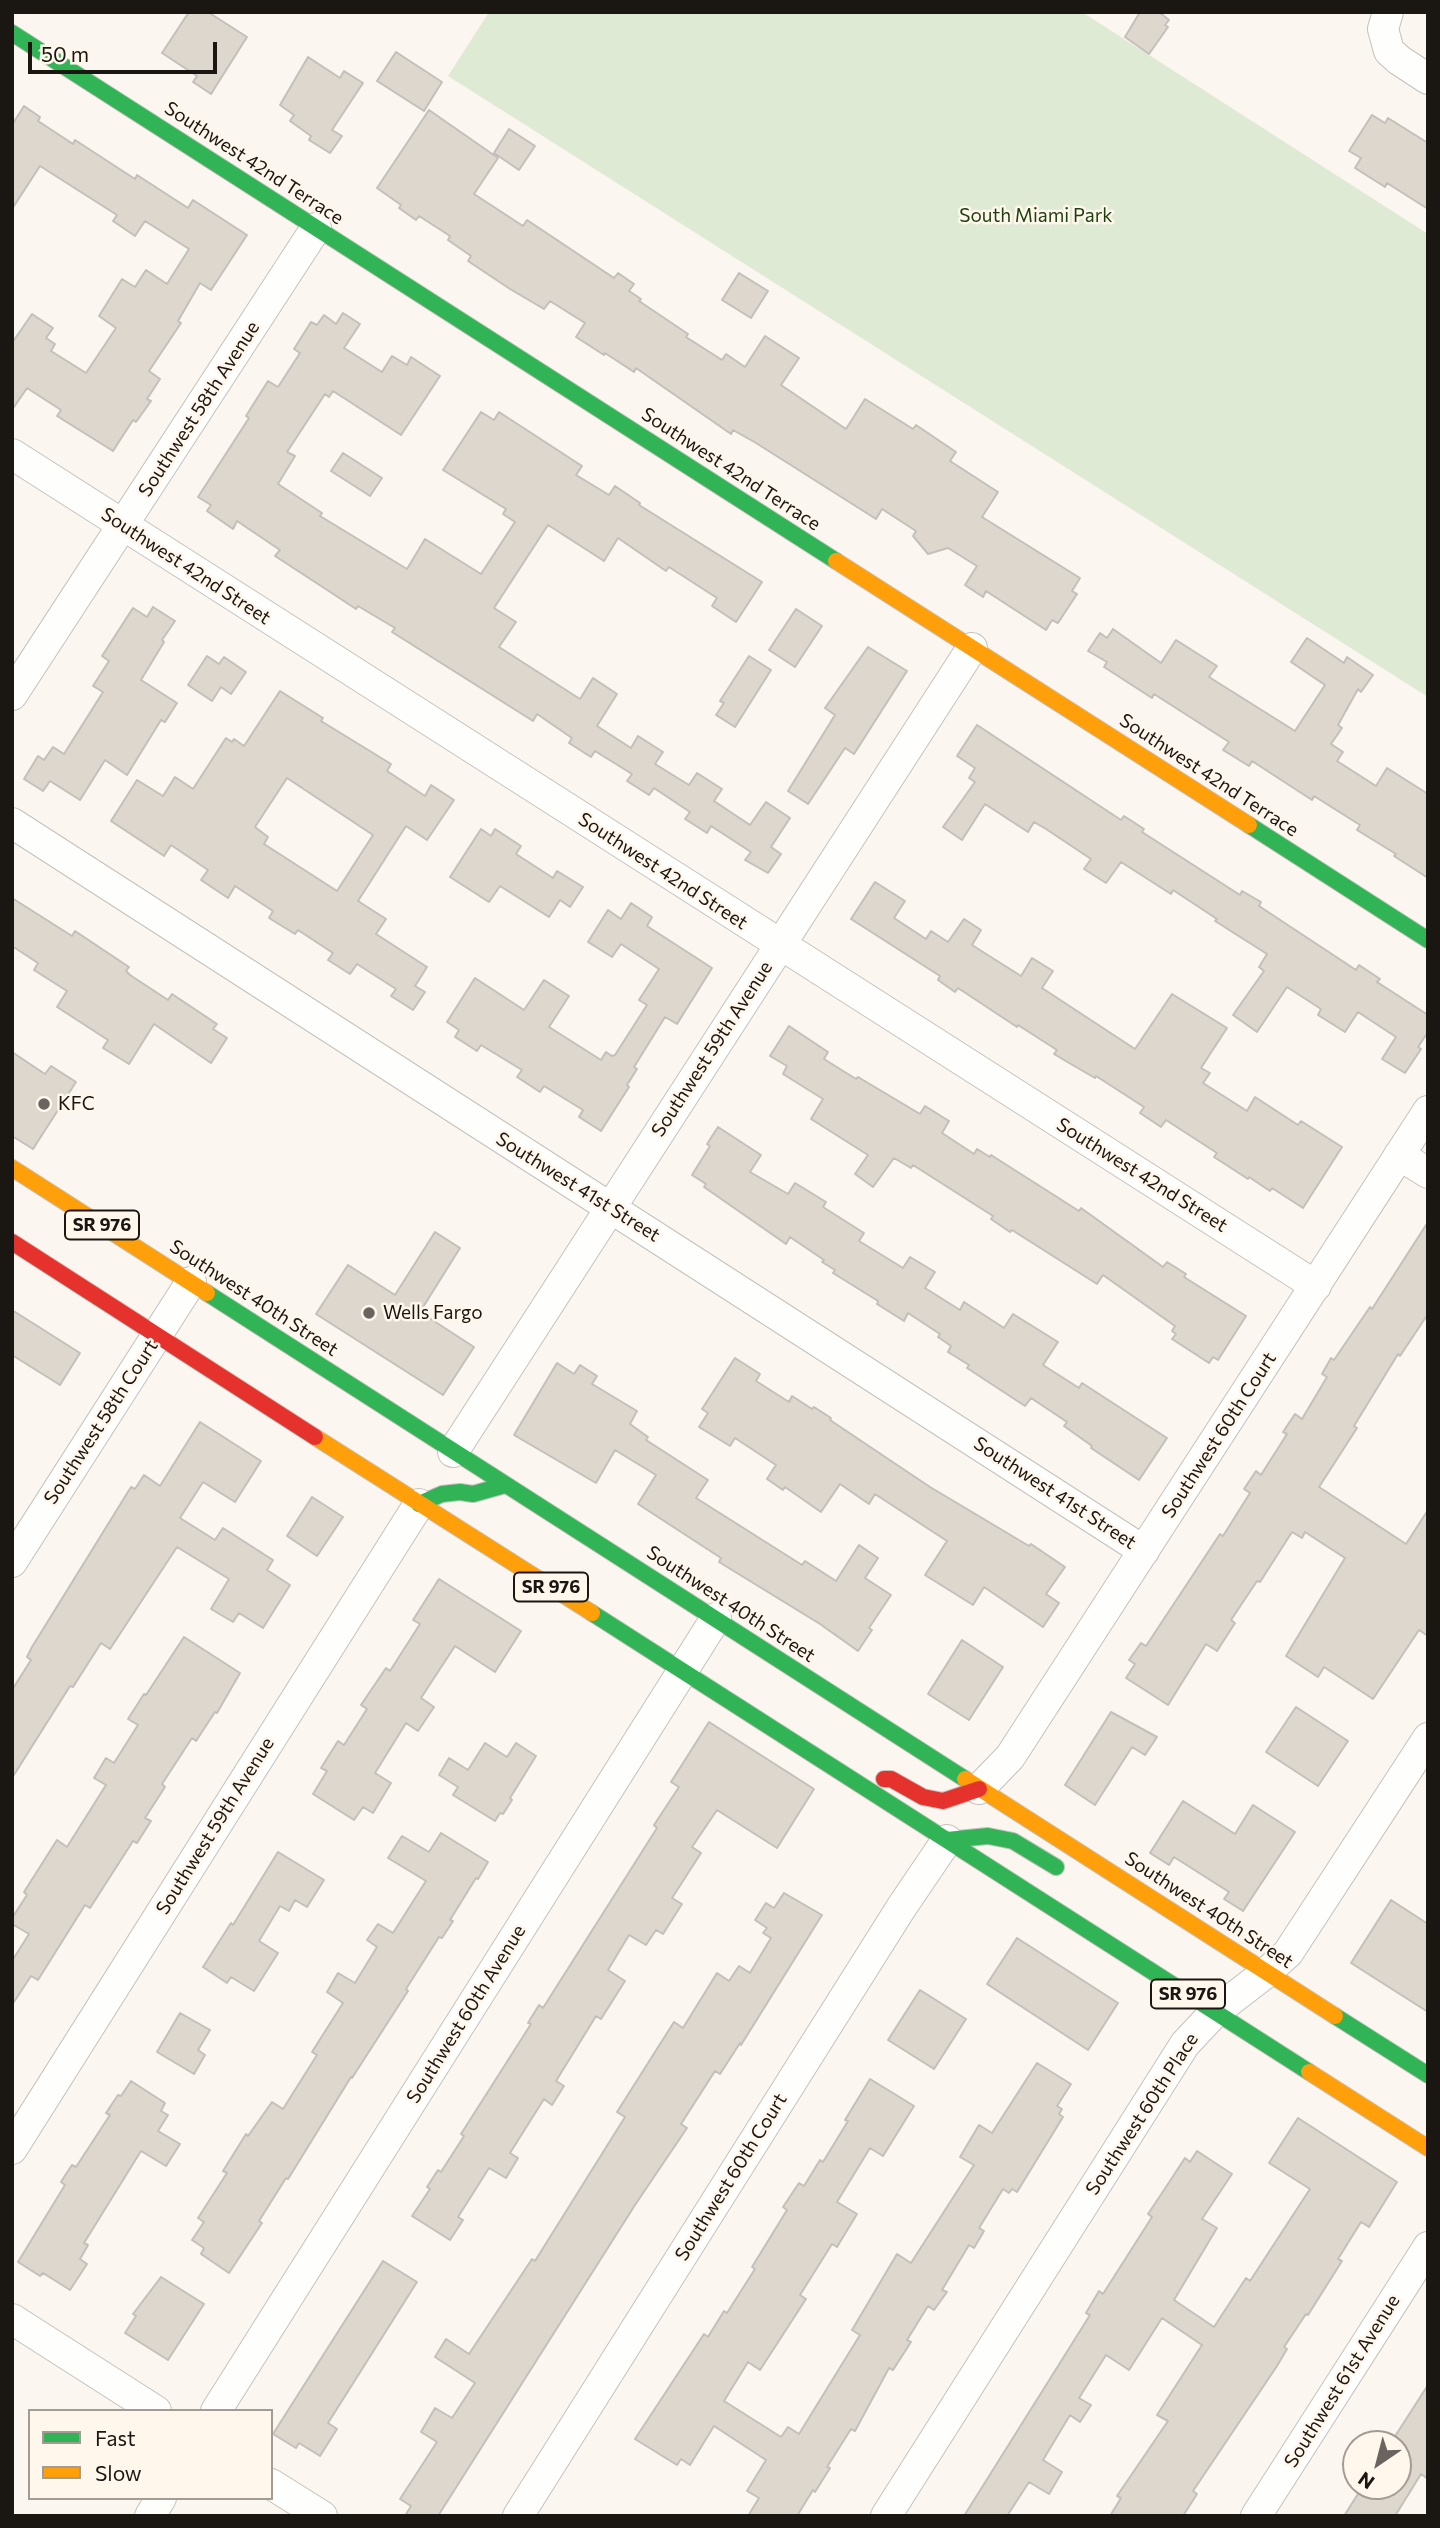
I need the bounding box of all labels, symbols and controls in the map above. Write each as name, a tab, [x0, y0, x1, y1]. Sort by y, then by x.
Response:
scale bar	[32, 28, 220, 72]
text: 50 m	[41, 41, 89, 66]
street label: Southwest 42nd Terrace	[160, 97, 348, 229]
park label: South Miami Park	[959, 205, 1113, 227]
street label: Southwest 58th Avenue	[134, 317, 264, 501]
street label: Southwest 42nd Terrace	[637, 403, 825, 535]
street label: Southwest 42nd Street	[97, 503, 275, 629]
street label: Southwest 42nd Terrace	[1115, 709, 1303, 841]
street label: Southwest 42nd Street	[574, 808, 752, 934]
street label: Southwest 59th Avenue	[647, 957, 777, 1141]
place label: KFC	[58, 1093, 95, 1115]
marker: KFC	[36, 1096, 52, 1112]
street label: Southwest 42nd Street	[1052, 1113, 1232, 1237]
street label: Southwest 41st Street	[492, 1127, 664, 1247]
road number: SR 976	[65, 1210, 139, 1240]
street label: Southwest 40th Street	[165, 1235, 343, 1361]
place label: Wells Fargo	[383, 1302, 483, 1324]
marker: Wells Fargo	[361, 1305, 377, 1321]
street label: Southwest 58th Court	[39, 1335, 163, 1509]
street label: Southwest 60th Court	[1157, 1348, 1281, 1522]
street label: Southwest 41st Street	[969, 1432, 1141, 1554]
street label: Southwest 40th Street	[642, 1541, 820, 1667]
road number: SR 976	[514, 1572, 588, 1602]
street label: Southwest 59th Avenue	[151, 1733, 279, 1919]
street label: Southwest 40th Street	[1120, 1847, 1298, 1973]
street label: Southwest 60th Avenue	[402, 1921, 530, 2107]
road number: SR 976	[1151, 1980, 1225, 2008]
street label: Southwest 60th Place	[1081, 2029, 1203, 2199]
street label: Southwest 60th Court	[670, 2089, 792, 2265]
street label: Southwest 61st Avenue	[1279, 2290, 1405, 2472]
legend	[28, 2409, 273, 2500]
text: Fast	[95, 2425, 136, 2450]
north arrow	[1342, 2430, 1412, 2500]
text: Slow	[95, 2460, 142, 2485]
text: N	[1353, 2467, 1378, 2494]

